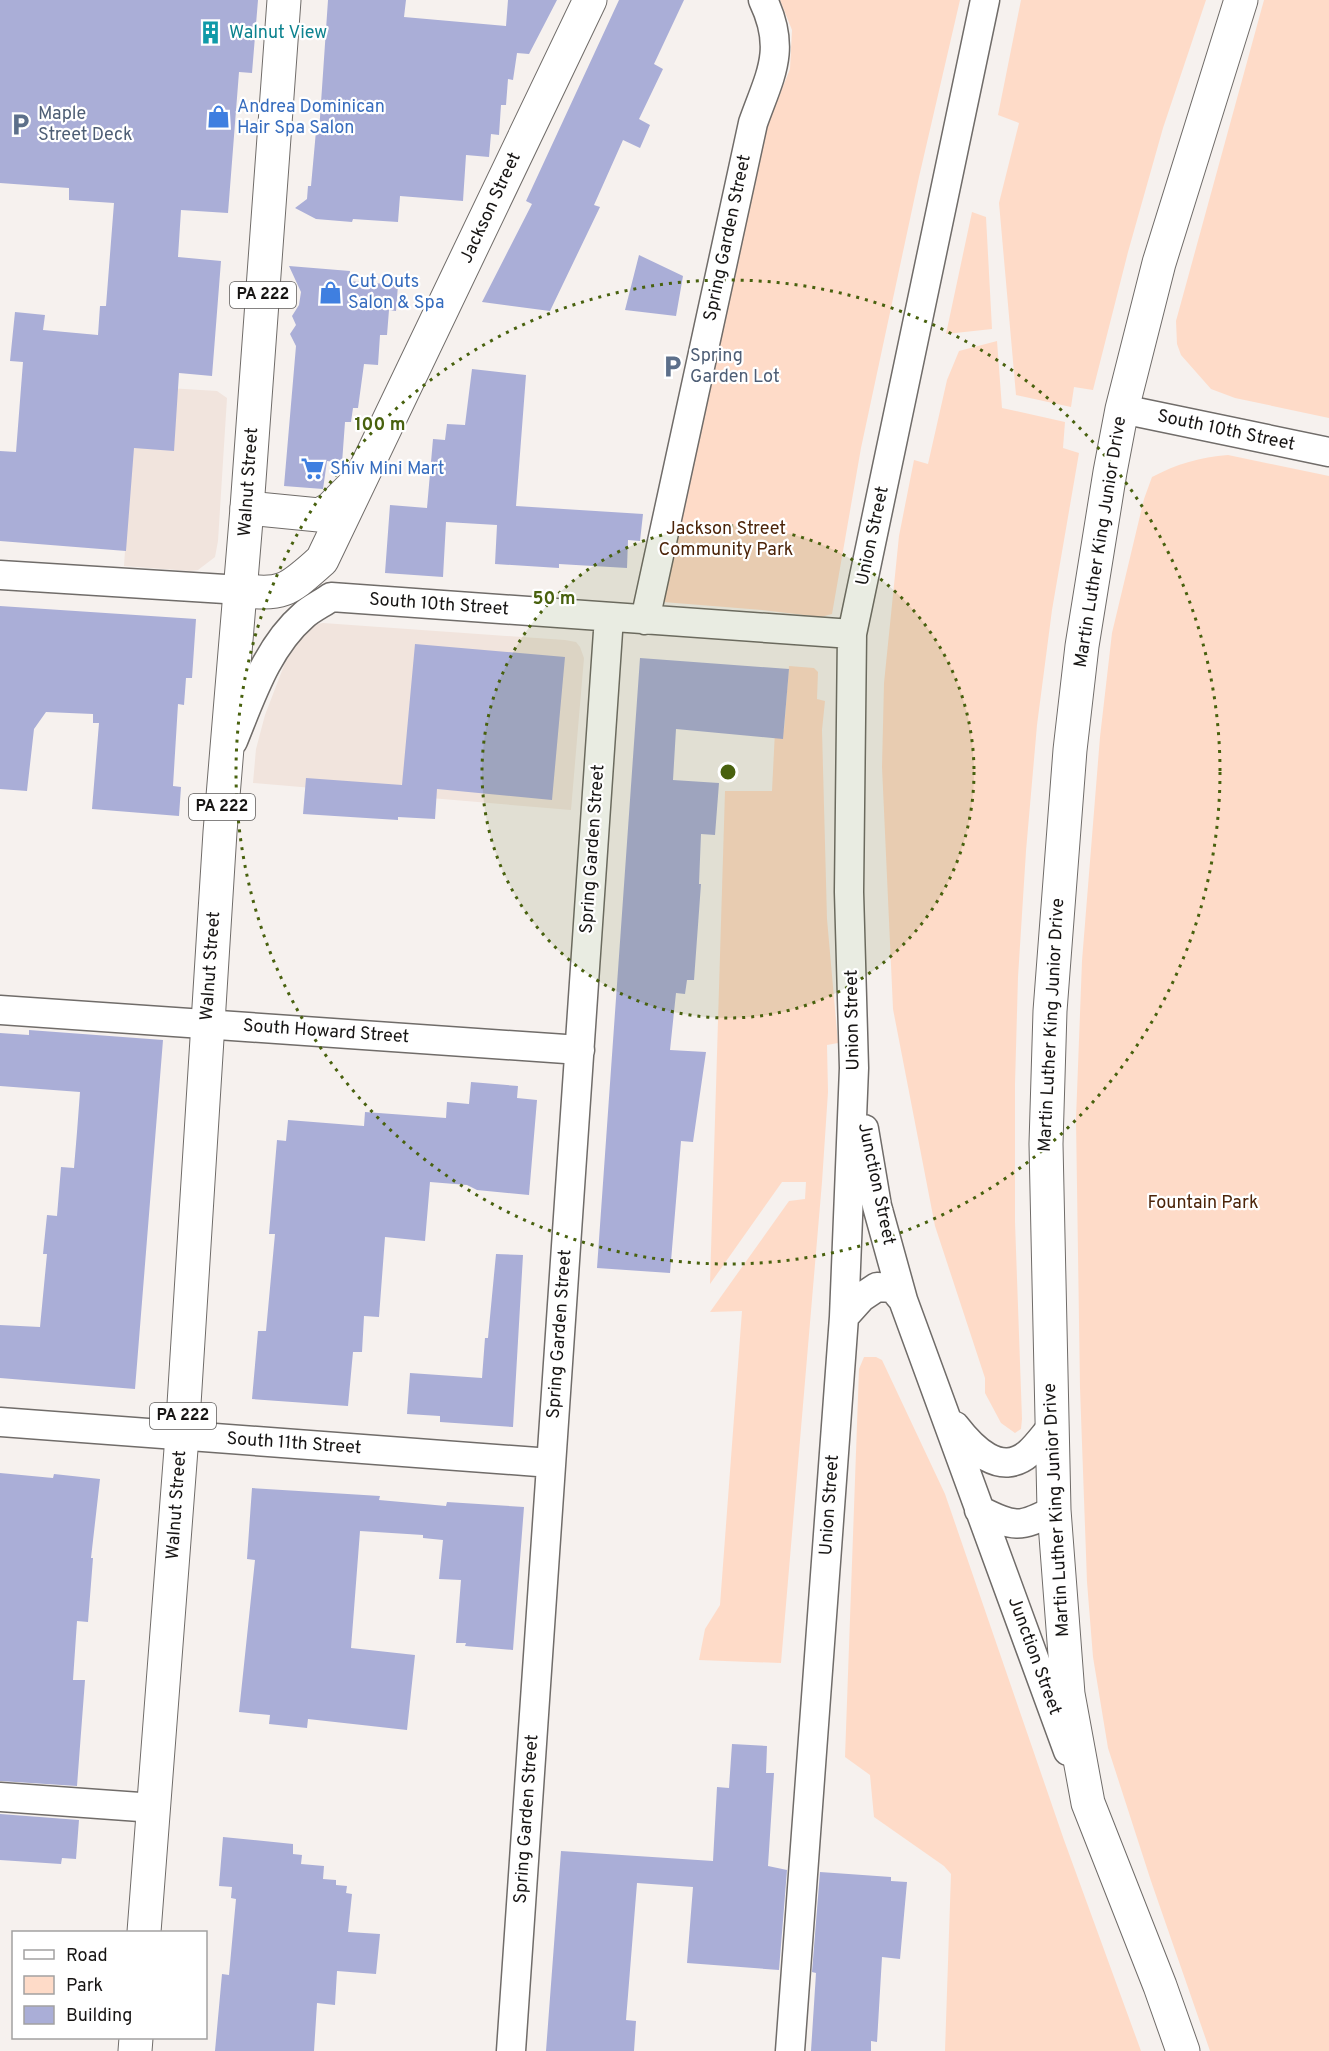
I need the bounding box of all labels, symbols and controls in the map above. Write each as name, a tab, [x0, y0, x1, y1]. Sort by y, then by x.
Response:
building icon: Walnut View	[198, 20, 224, 46]
place label: Walnut View	[229, 22, 327, 45]
place label: Andrea Dominican Hair Spa Salon	[237, 96, 385, 140]
place label: Maple Street Deck	[38, 103, 132, 147]
shop icon: Andrea Dominican Hair Spa Salon	[206, 104, 232, 130]
parking icon: Maple Street Deck	[7, 111, 33, 137]
street label: Jackson Street	[455, 149, 527, 267]
street label: Spring Garden Street	[699, 153, 757, 323]
place label: Cut Outs Salon & Spa	[348, 271, 444, 315]
shop icon: Cut Outs Salon & Spa	[317, 279, 343, 305]
road number: PA 222	[230, 282, 296, 308]
place label: Spring Garden Lot	[690, 345, 780, 389]
parking icon: Spring Garden Lot	[659, 353, 685, 379]
street label: South 10th Street	[1155, 405, 1297, 457]
text: 100 m	[354, 414, 406, 437]
street label: Martin Luther King Junior Drive	[1070, 415, 1132, 669]
street label: Walnut Street	[234, 426, 264, 538]
supermarket icon: Shiv Mini Mart	[299, 456, 325, 482]
place label: Shiv Mini Mart	[330, 458, 445, 481]
street label: Union Street	[851, 484, 895, 588]
park label: Jackson Street Community Park	[659, 518, 793, 562]
text: 50 m	[532, 588, 576, 611]
street label: South 10th Street	[368, 589, 510, 621]
centre of rings	[718, 762, 738, 782]
street label: Spring Garden Street	[576, 764, 610, 934]
road number: PA 222	[189, 794, 255, 820]
street label: Martin Luther King Junior Drive	[1034, 897, 1070, 1153]
street label: Walnut Street	[196, 910, 226, 1022]
street label: Union Street	[841, 969, 865, 1071]
street label: South Howard Street	[242, 1015, 410, 1049]
street label: Junction Street	[852, 1121, 900, 1247]
park label: Fountain Park	[1147, 1192, 1259, 1215]
street label: Spring Garden Street	[543, 1249, 577, 1419]
street label: Martin Luther King Junior Drive	[1039, 1382, 1075, 1638]
road number: PA 222	[150, 1403, 216, 1429]
street label: South 11th Street	[226, 1428, 362, 1460]
street label: Walnut Street	[162, 1449, 192, 1561]
street label: Union Street	[815, 1454, 845, 1556]
street label: Junction Street	[1002, 1594, 1066, 1718]
street label: Spring Garden Street	[510, 1734, 544, 1904]
legend	[12, 1931, 207, 2039]
text: Road	[66, 1945, 108, 1968]
text: Park	[66, 1975, 103, 1998]
text: Building	[66, 2005, 132, 2028]

